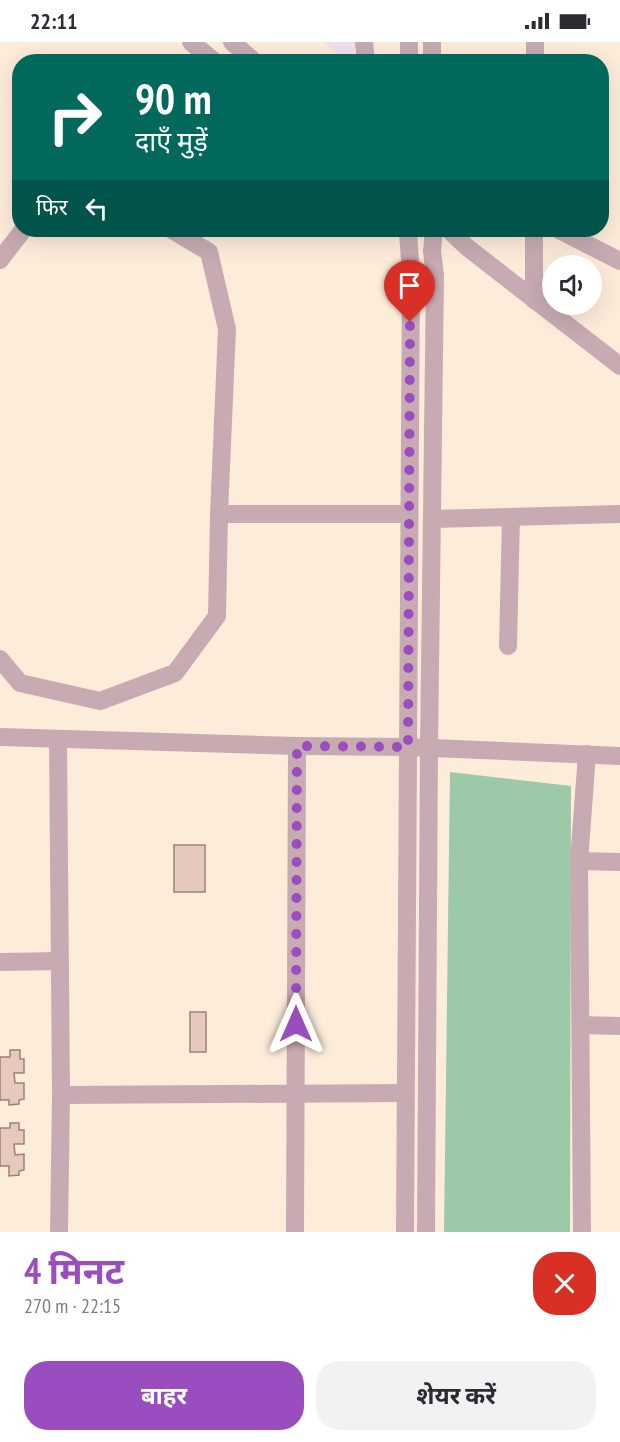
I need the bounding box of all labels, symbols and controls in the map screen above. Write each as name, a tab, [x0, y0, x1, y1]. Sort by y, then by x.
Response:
text: 22:11	[30, 7, 78, 35]
text: 90 m	[135, 71, 212, 126]
icon: right	[36, 78, 114, 156]
text: दाएँ मुड़ें	[135, 124, 208, 158]
icon: left	[80, 192, 113, 225]
text: फिर	[36, 193, 68, 221]
map controls	[542, 255, 602, 315]
button: sound	[542, 255, 602, 315]
pin	[384, 260, 435, 322]
icon: arrive	[393, 269, 426, 302]
position arrow	[264, 992, 328, 1056]
text: 4 मिनट	[24, 1247, 124, 1294]
button: close	[533, 1252, 596, 1315]
text: 270 m · 22:15	[24, 1293, 121, 1319]
button: बाहर	[24, 1361, 304, 1430]
button: शेयर करें	[316, 1361, 596, 1430]

